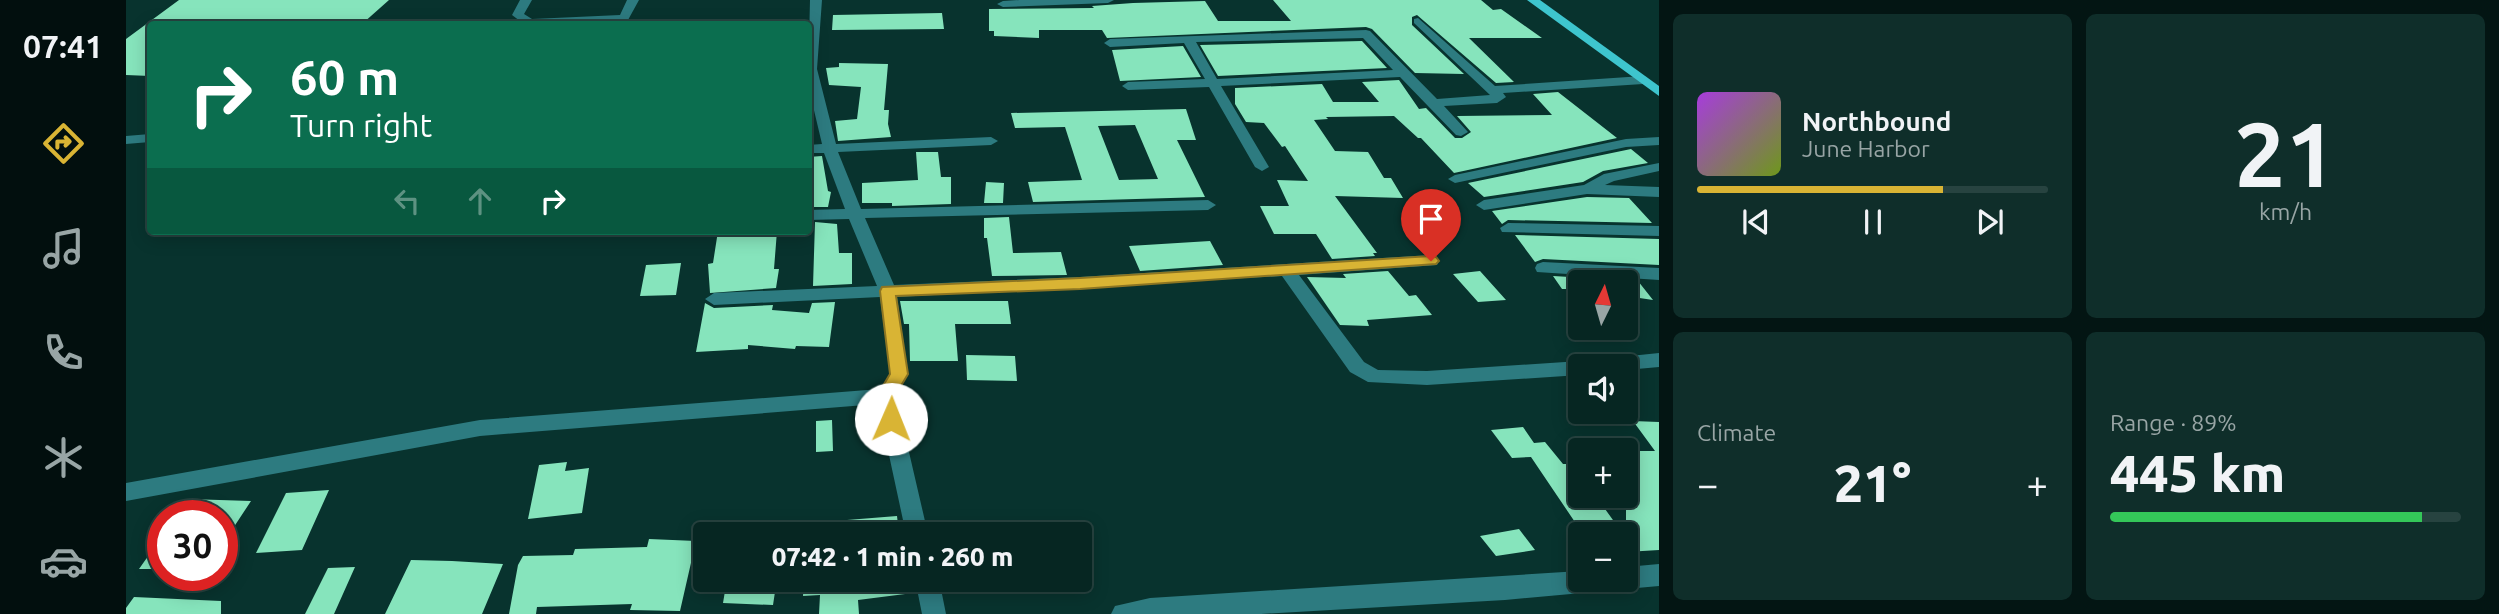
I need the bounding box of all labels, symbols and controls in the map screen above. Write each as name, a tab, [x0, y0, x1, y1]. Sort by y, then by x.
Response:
text: 07:41	[23, 28, 103, 64]
icon: right	[175, 49, 266, 140]
text: 60 m	[290, 49, 399, 104]
text: 21	[2234, 102, 2337, 204]
text: Turn right	[290, 107, 432, 143]
text: Northbound	[1802, 107, 1951, 136]
icon: directions	[39, 119, 88, 168]
text: June Harbor	[1802, 136, 1930, 161]
icon: left	[388, 182, 426, 220]
icon: ahead	[461, 182, 499, 220]
icon: right	[534, 182, 572, 220]
pin	[1401, 189, 1461, 261]
text: km/h	[2259, 199, 2312, 224]
icon: arrive	[1412, 200, 1450, 238]
icon: previous	[1737, 203, 1775, 241]
icon: pause	[1854, 203, 1892, 241]
icon: next	[1971, 203, 2009, 241]
icon: music	[39, 224, 88, 273]
north arrow	[1568, 270, 1638, 340]
map controls	[1568, 270, 1638, 592]
icon: phone	[39, 328, 88, 377]
button: sound	[1568, 354, 1638, 424]
position arrow	[854, 382, 928, 456]
text: Range · 89%	[2110, 410, 2237, 435]
text: Climate	[1697, 420, 1776, 445]
icon: climate	[39, 433, 88, 482]
button: +	[1568, 438, 1638, 508]
text: 445 km	[2110, 444, 2285, 502]
text: 21°	[1834, 454, 1911, 512]
text: −	[1697, 463, 1718, 505]
text: +	[2027, 463, 2048, 505]
speed limit sign: 30	[147, 500, 238, 591]
button: −	[1568, 522, 1638, 592]
icon: car	[39, 537, 88, 586]
text: 07:42 · 1 min · 260 m	[772, 542, 1013, 571]

